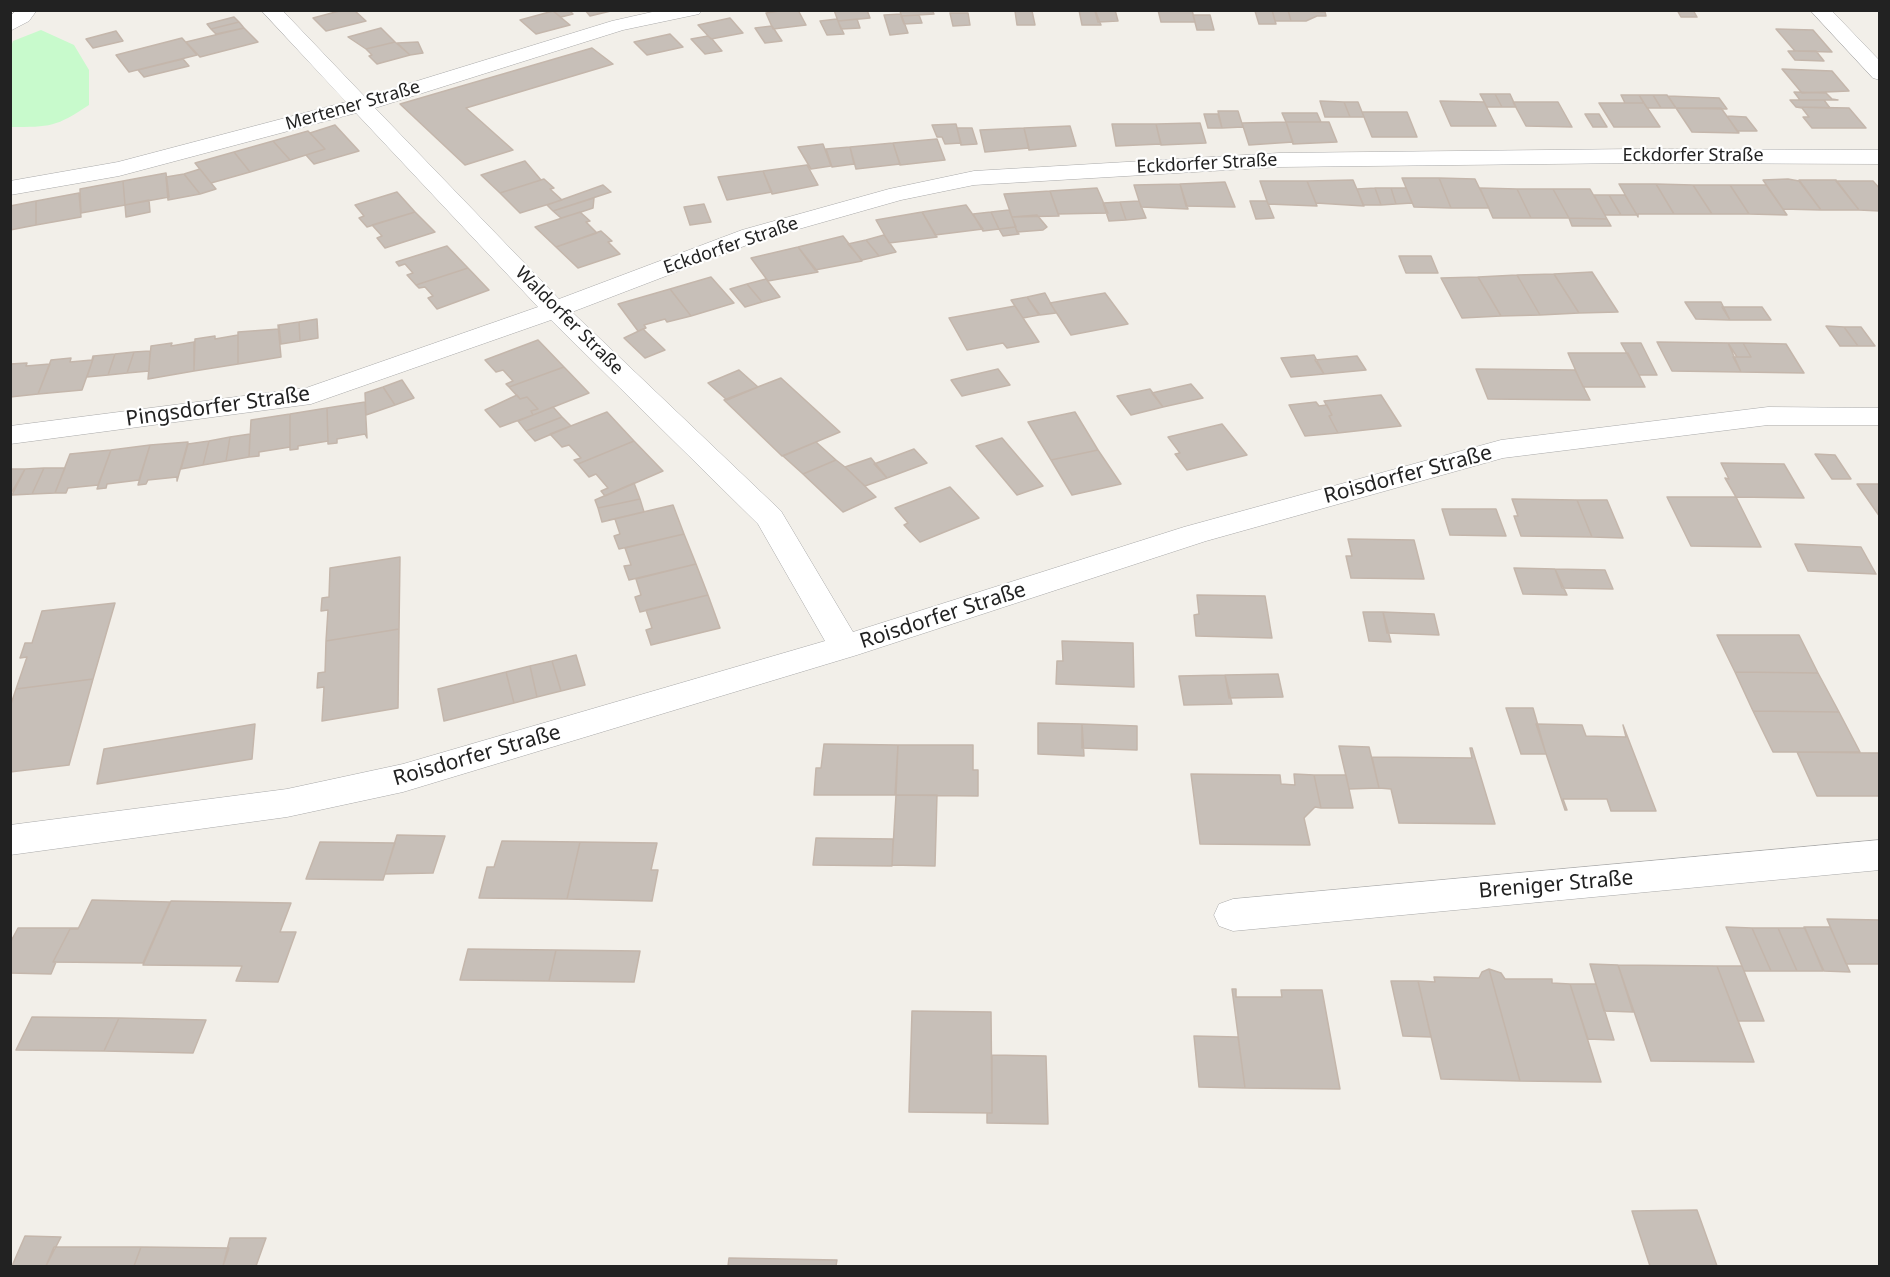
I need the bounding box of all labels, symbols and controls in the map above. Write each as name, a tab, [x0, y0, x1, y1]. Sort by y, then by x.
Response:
street label: Mertener Straße	[283, 76, 423, 136]
street label: Eckdorfer Straße	[1622, 145, 1764, 167]
street label: Eckdorfer Straße	[1136, 150, 1278, 178]
street label: Eckdorfer Straße	[661, 213, 801, 279]
street label: Waldorfer Straße	[510, 262, 628, 380]
street label: Pingsdorfer Straße	[124, 382, 312, 432]
street label: Roisdorfer Straße	[1321, 440, 1495, 510]
street label: Roisdorfer Straße	[857, 577, 1029, 655]
street label: Roisdorfer Straße	[390, 720, 564, 792]
street label: Breniger Straße	[1478, 866, 1634, 904]

